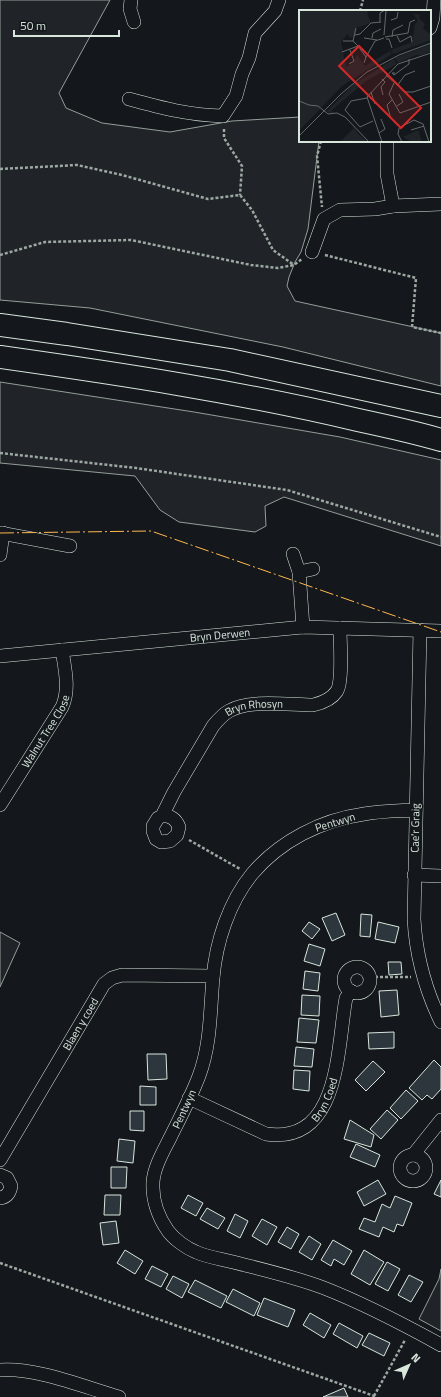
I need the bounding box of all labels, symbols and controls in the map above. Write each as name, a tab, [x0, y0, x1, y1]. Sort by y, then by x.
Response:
inset map	[299, 10, 431, 142]
scale bar	[14, 12, 119, 38]
text: 50 m	[20, 16, 46, 35]
street label: Bryn Derwen	[189, 624, 251, 646]
street label: Walnut Tree Close	[18, 693, 74, 771]
street label: Bryn Rhosyn	[222, 695, 284, 720]
street label: Cae'r Graig	[407, 803, 423, 853]
street label: Pentwyn	[313, 808, 357, 836]
street label: Blaen y coed	[59, 995, 102, 1053]
street label: Bryn Coed	[307, 1076, 341, 1125]
street label: Pentwyn	[168, 1087, 200, 1131]
north arrow	[389, 1345, 429, 1385]
text: N	[408, 1350, 424, 1366]

